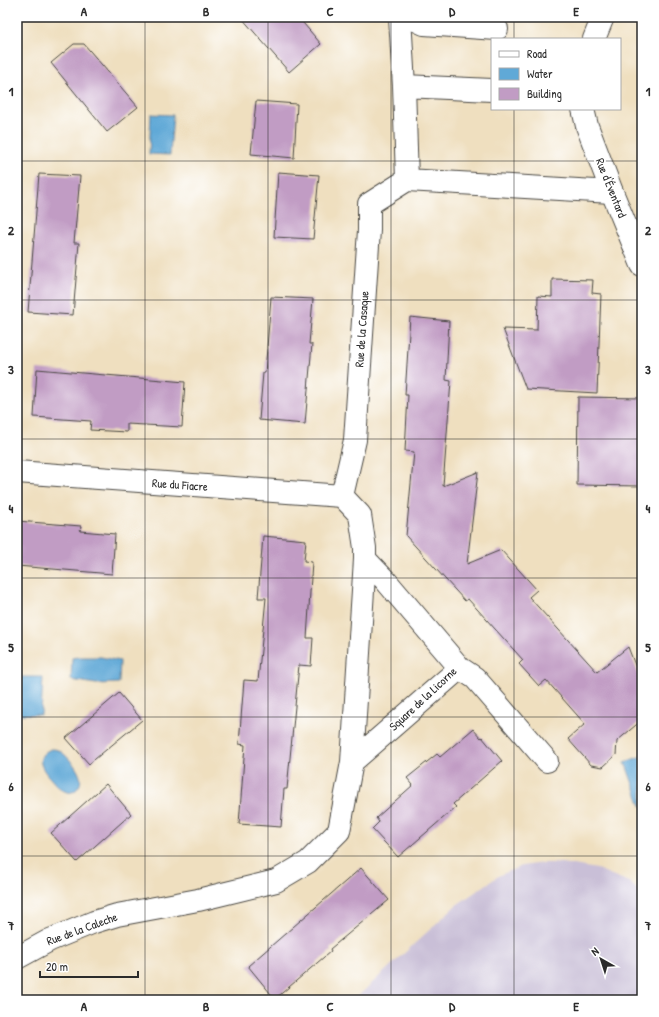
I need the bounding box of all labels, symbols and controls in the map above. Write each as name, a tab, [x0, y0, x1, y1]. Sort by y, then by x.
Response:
text: A	[81, 2, 88, 20]
text: B	[203, 2, 210, 20]
text: C	[326, 2, 334, 20]
text: D	[449, 2, 456, 20]
text: E	[573, 2, 579, 20]
legend	[491, 38, 621, 110]
text: Road	[527, 45, 547, 62]
text: Water	[527, 65, 553, 82]
text: 1	[9, 82, 14, 100]
text: 1	[646, 82, 651, 100]
text: Building	[527, 85, 562, 102]
street label: Rue d'Éventard	[592, 155, 631, 220]
text: 2	[8, 221, 15, 239]
text: 2	[645, 221, 652, 239]
street label: Rue de la Casaque	[350, 290, 373, 368]
text: 3	[8, 360, 14, 378]
text: 3	[645, 360, 651, 378]
street label: Rue du Fiacre	[152, 474, 209, 495]
text: 4	[9, 499, 14, 517]
text: 4	[646, 499, 651, 517]
text: 5	[8, 638, 14, 656]
text: 5	[645, 638, 651, 656]
street label: Square de la Licorne	[385, 663, 460, 735]
text: 6	[8, 777, 14, 795]
text: 6	[645, 777, 651, 795]
street label: Rue de la Caleche	[44, 908, 120, 949]
text: 7	[7, 916, 15, 934]
text: 7	[644, 916, 652, 934]
north arrow	[581, 939, 621, 979]
text: N	[588, 944, 601, 959]
scale bar	[40, 953, 138, 979]
text: 20 m	[46, 958, 68, 975]
text: A	[81, 997, 88, 1015]
text: B	[203, 997, 210, 1015]
text: C	[326, 997, 334, 1015]
text: D	[449, 997, 456, 1015]
text: E	[573, 997, 579, 1015]

